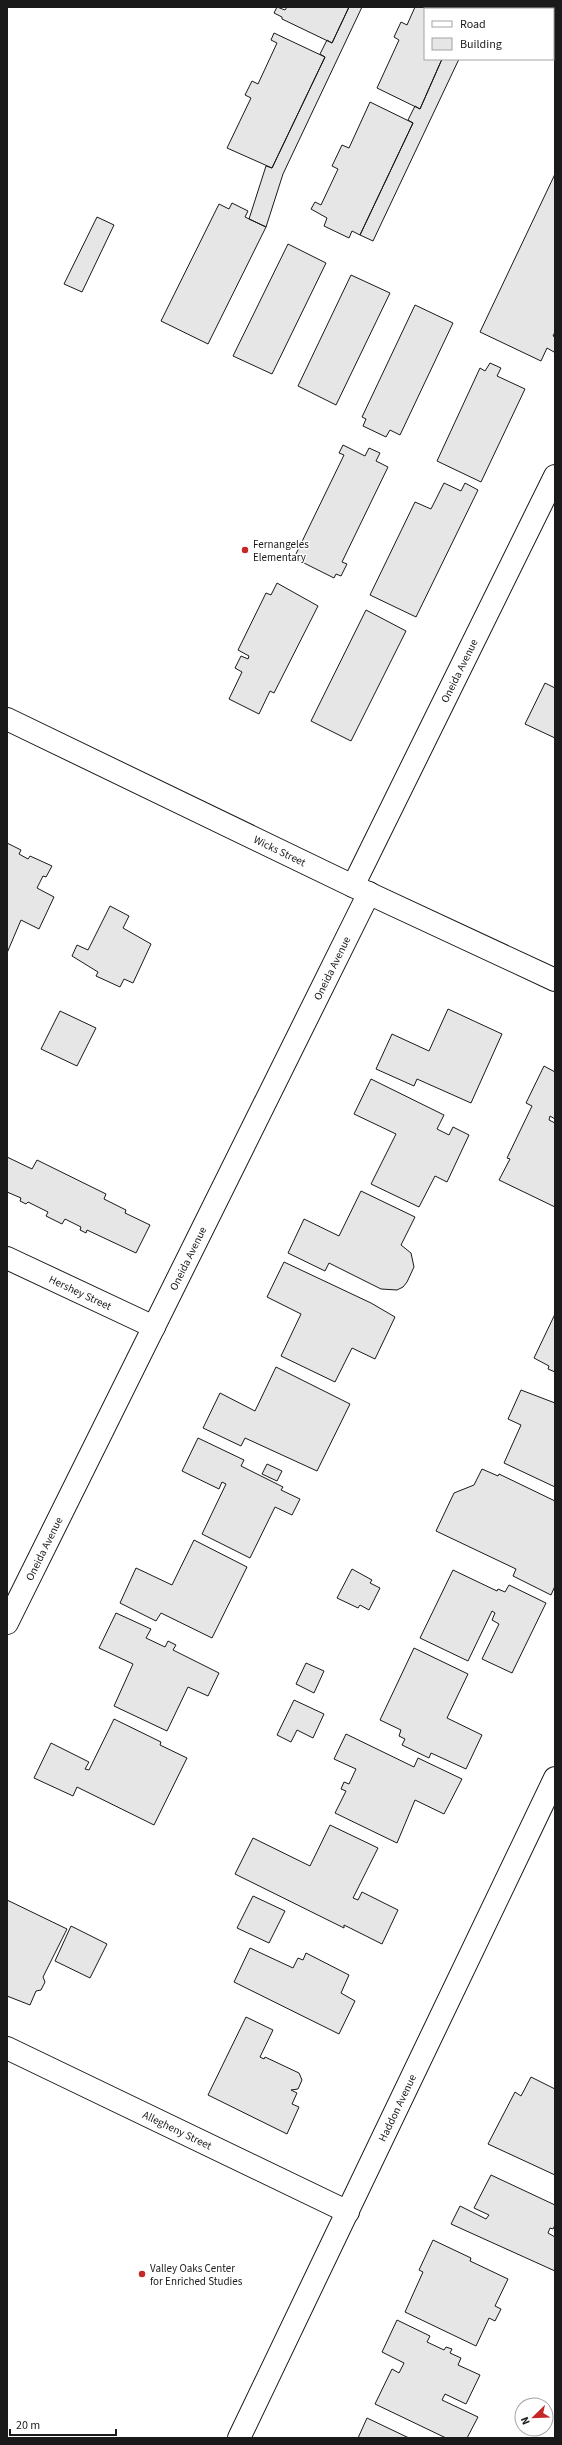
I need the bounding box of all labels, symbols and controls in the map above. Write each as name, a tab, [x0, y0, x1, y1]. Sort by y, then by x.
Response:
legend	[424, 8, 554, 60]
text: Road	[460, 16, 486, 33]
text: Building	[460, 36, 502, 53]
place label: Fernangeles Elementary	[253, 537, 309, 565]
marker: Fernangeles Elementary	[240, 545, 250, 555]
street label: Oneida Avenue	[437, 636, 481, 705]
street label: Wicks Street	[251, 832, 309, 870]
street label: Oneida Avenue	[310, 933, 354, 1003]
street label: Oneida Avenue	[166, 1223, 210, 1293]
street label: Hershey Street	[47, 1271, 114, 1314]
street label: Oneida Avenue	[22, 1514, 66, 1583]
street label: Haddon Avenue	[375, 2071, 420, 2144]
street label: Allegheny Street	[140, 2107, 215, 2153]
place label: Valley Oaks Center for Enriched Studies	[150, 2261, 243, 2289]
marker: Valley Oaks Center for Enriched Studies	[137, 2269, 147, 2279]
north arrow	[514, 2397, 554, 2437]
scale bar	[10, 2411, 116, 2437]
text: N	[517, 2414, 534, 2427]
text: 20 m	[16, 2417, 40, 2434]

